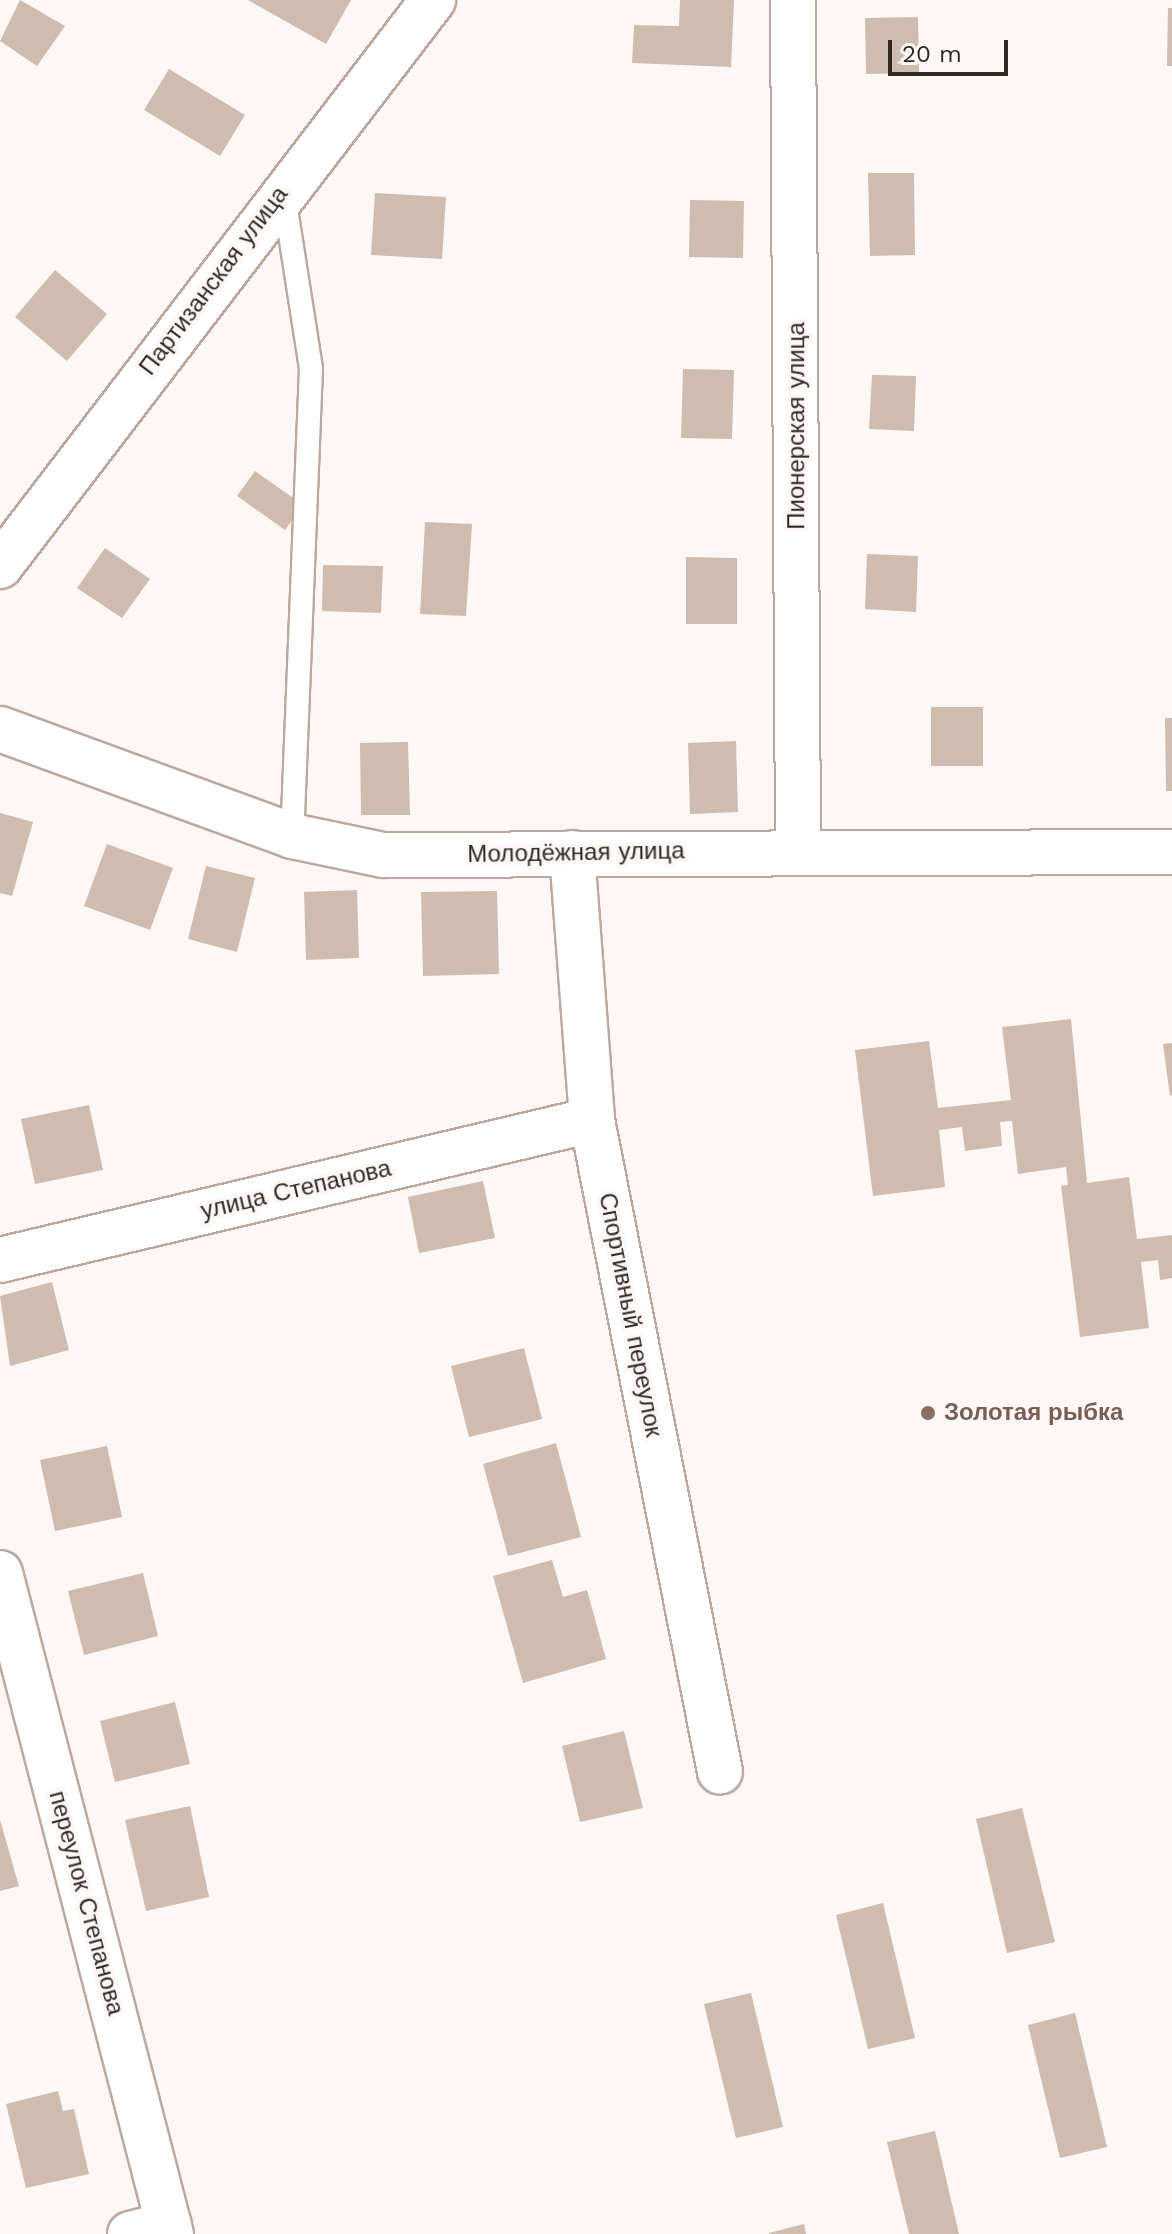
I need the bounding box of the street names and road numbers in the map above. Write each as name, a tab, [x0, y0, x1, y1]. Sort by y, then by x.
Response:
street label: Партизанская улица	[134, 181, 294, 381]
street label: Пионерская улица	[783, 322, 811, 530]
street label: Молодёжная улица	[467, 837, 685, 869]
street label: улица Степанова	[198, 1154, 394, 1226]
street label: Спортивный переулок	[592, 1190, 668, 1440]
street label: переулок Степанова	[42, 1788, 130, 2018]

